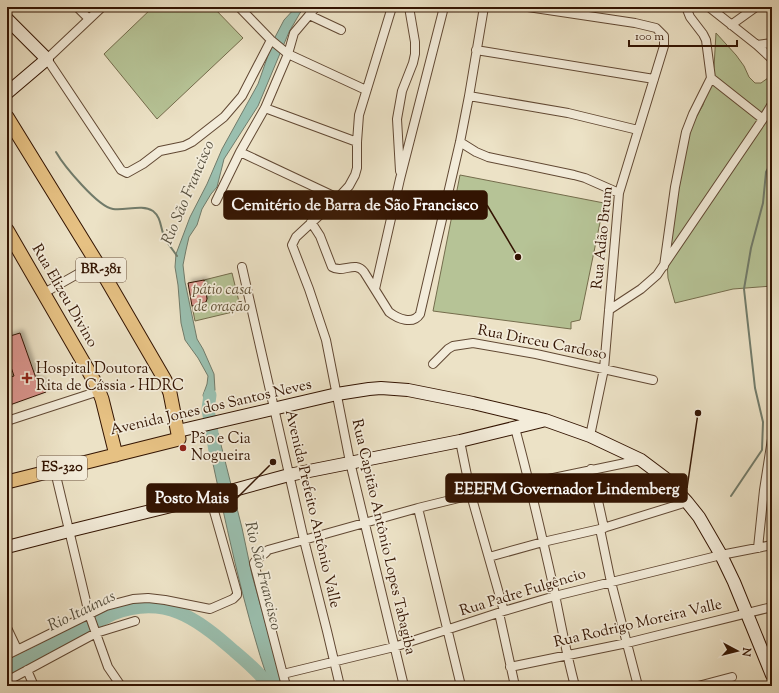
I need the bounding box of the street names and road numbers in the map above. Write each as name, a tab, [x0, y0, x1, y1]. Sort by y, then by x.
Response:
street label: Rua Adão Brum	[587, 185, 619, 290]
street label: Rua Elizeu Divino	[26, 240, 102, 352]
road number: BR-381	[76, 258, 126, 282]
street label: Rua Dirceu Cardoso	[476, 320, 608, 366]
street label: Avenida Jones dos Santos Neves	[108, 375, 314, 441]
street label: Avenida Prefeito Antônio Valle	[279, 408, 345, 610]
street label: Rua Capitão Antônio Lopes Tabagiba	[346, 417, 420, 657]
road number: ES-320	[37, 456, 87, 480]
street label: Rua Padre Fulgêncio	[457, 564, 589, 622]
street label: Rua Rodrigo Moreira Valle	[552, 594, 724, 654]

